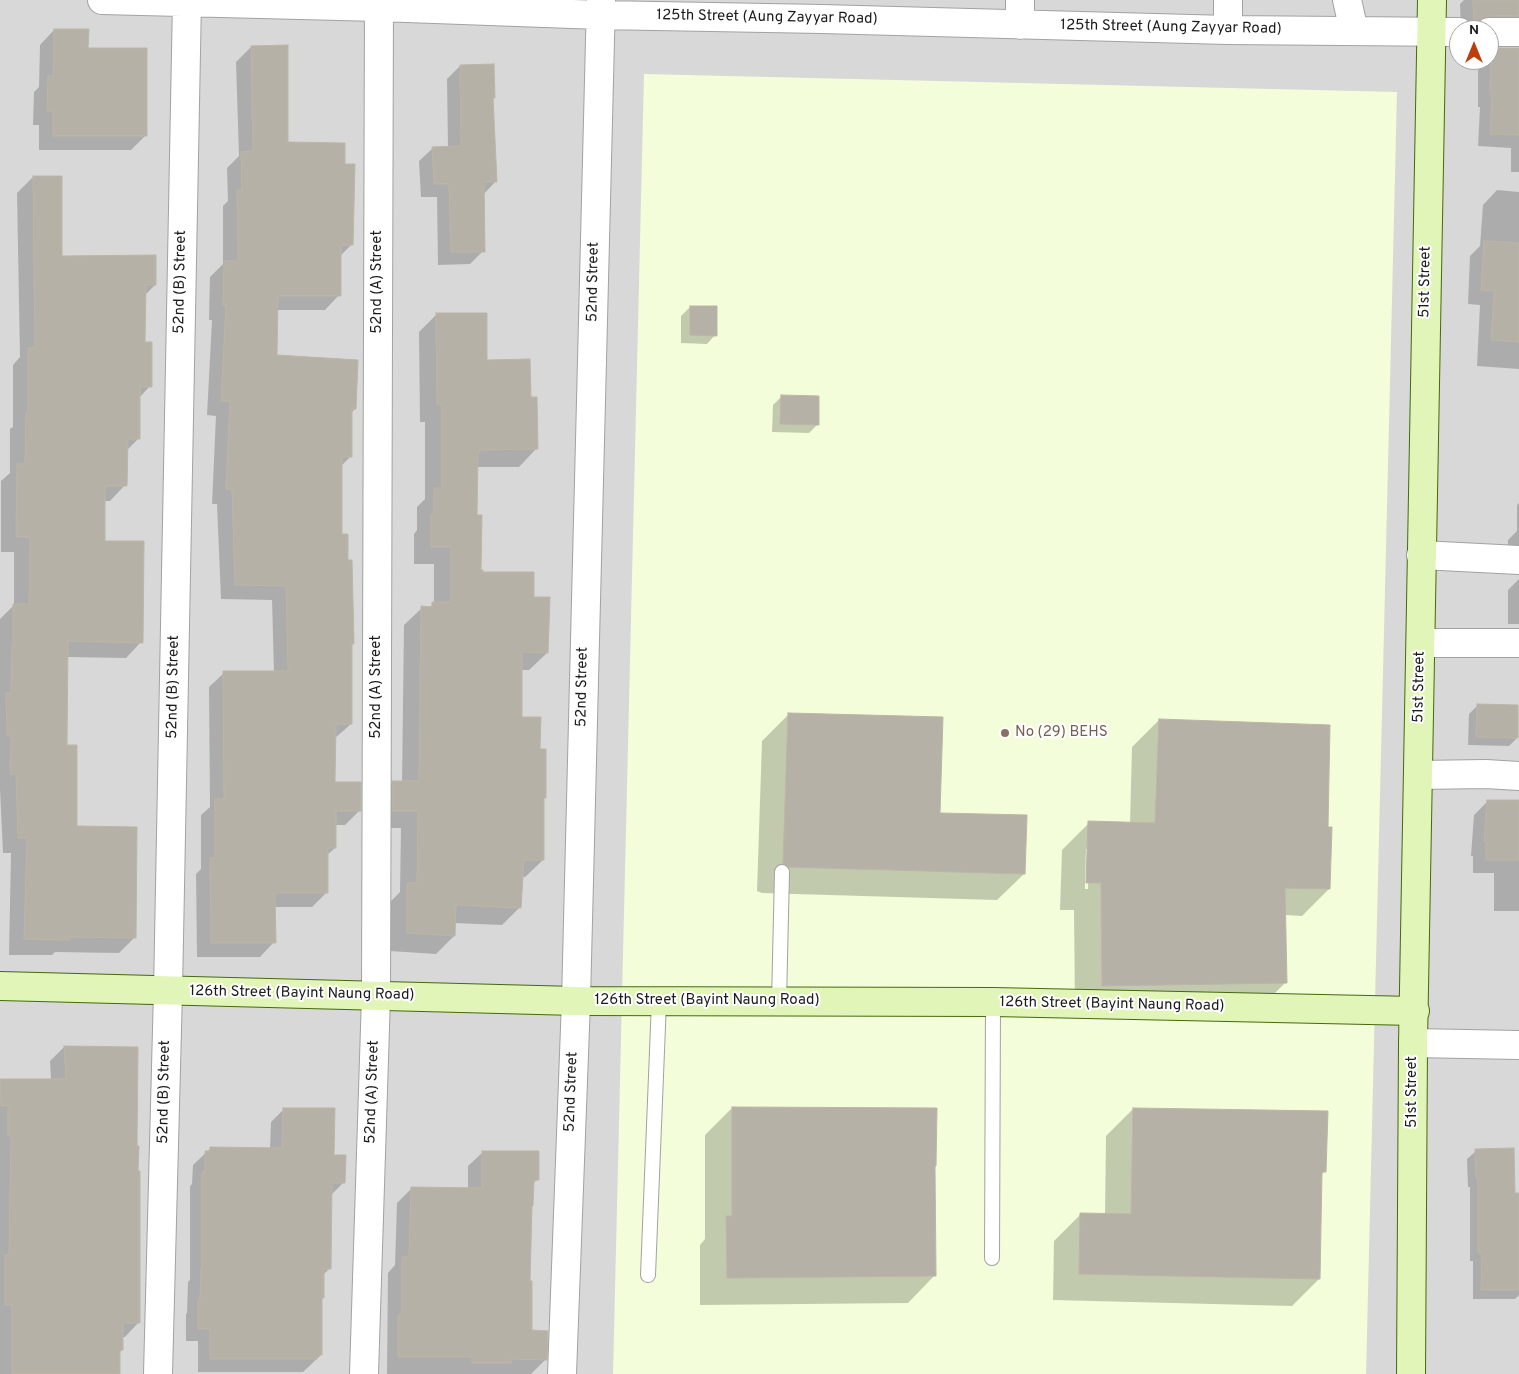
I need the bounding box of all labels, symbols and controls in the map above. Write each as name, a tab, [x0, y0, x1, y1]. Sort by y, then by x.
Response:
street label: 125th Street (Aung Zayyar Road)	[656, 7, 878, 29]
street label: 125th Street (Aung Zayyar Road)	[1060, 17, 1282, 39]
north arrow	[1449, 20, 1499, 70]
text: N	[1469, 22, 1479, 39]
street label: 52nd (B) Street	[171, 230, 191, 334]
street label: 52nd (A) Street	[369, 230, 387, 334]
street label: 52nd Street	[584, 242, 604, 322]
street label: 51st Street	[1416, 246, 1436, 318]
street label: 52nd (B) Street	[164, 635, 184, 739]
street label: 52nd (A) Street	[368, 635, 386, 739]
street label: 52nd Street	[573, 647, 593, 727]
street label: 51st Street	[1410, 651, 1430, 723]
place label: No (29) BEHS	[1015, 724, 1108, 742]
marker: No (29) BEHS	[999, 727, 1011, 739]
street label: 126th Street (Bayint Naung Road)	[189, 983, 415, 1005]
street label: 126th Street (Bayint Naung Road)	[594, 992, 820, 1010]
street label: 126th Street (Bayint Naung Road)	[999, 994, 1225, 1016]
street label: 52nd (B) Street	[155, 1040, 175, 1144]
street label: 52nd (A) Street	[362, 1040, 384, 1144]
street label: 52nd Street	[562, 1052, 582, 1132]
street label: 51st Street	[1404, 1056, 1422, 1128]

